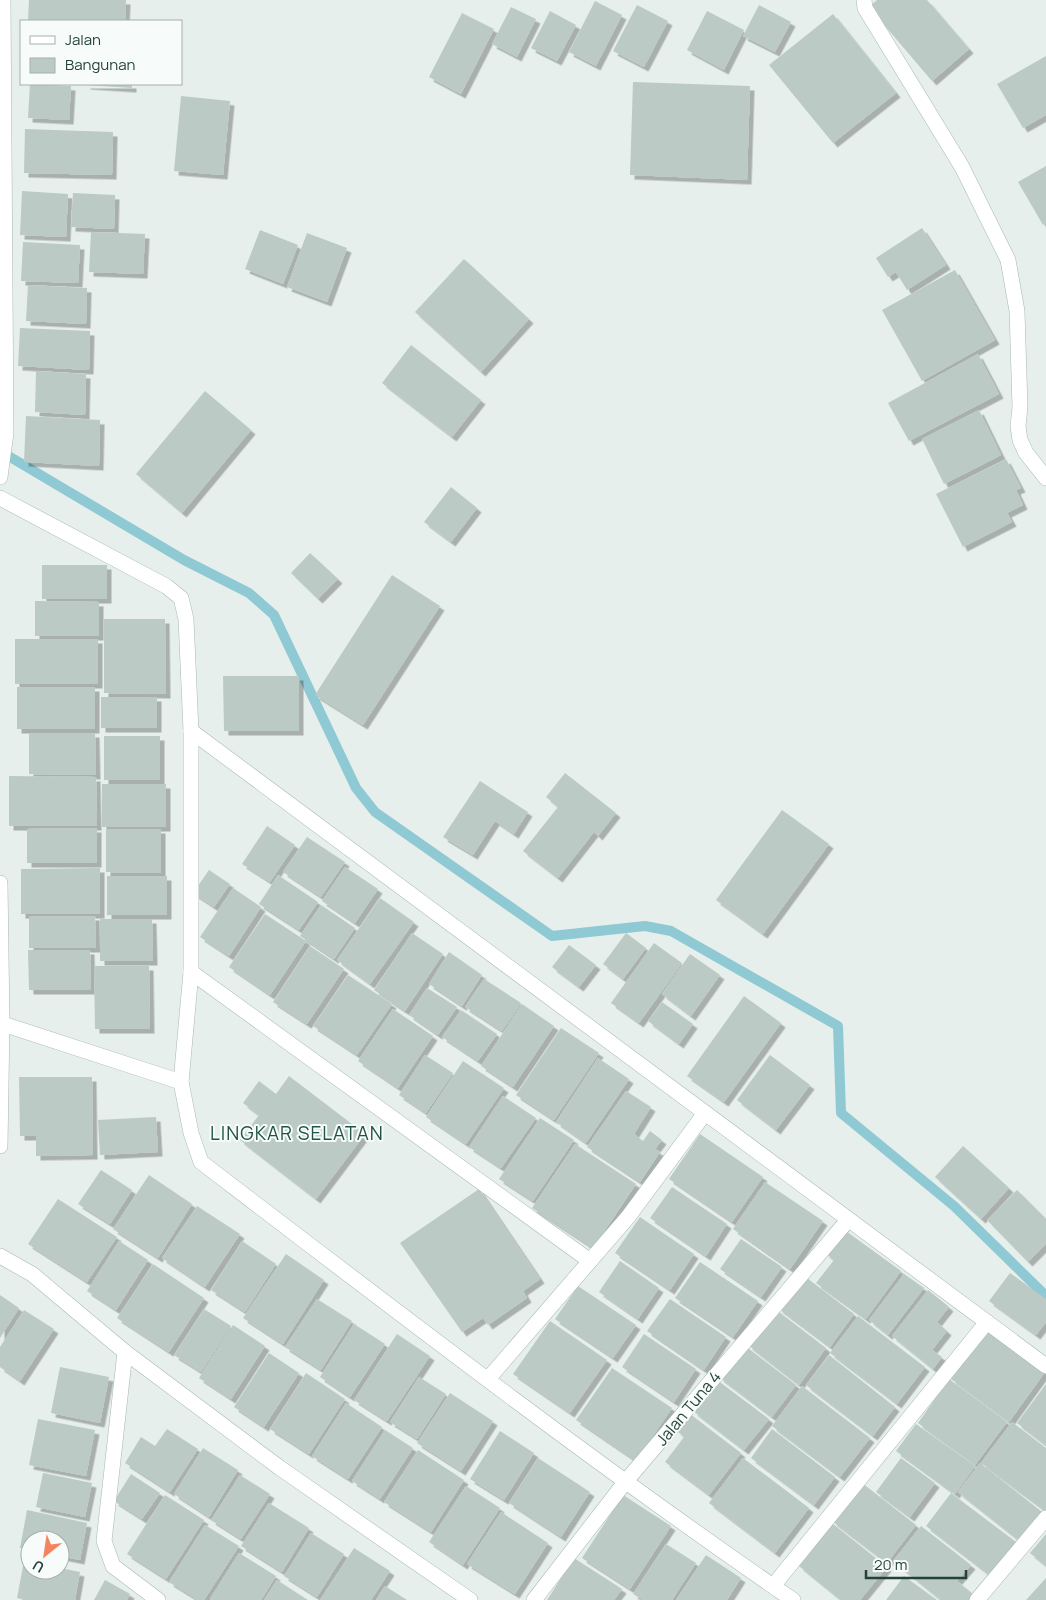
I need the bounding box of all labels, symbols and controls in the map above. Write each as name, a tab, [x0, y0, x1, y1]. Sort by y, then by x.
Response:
legend	[20, 20, 182, 85]
text: Jalan	[65, 29, 101, 50]
text: Bangunan	[65, 54, 135, 75]
district label: LINGKAR SELATAN	[210, 1120, 384, 1146]
street label: Jalan Tuna 4	[650, 1366, 726, 1450]
north arrow	[20, 1530, 70, 1580]
scale bar	[866, 1548, 966, 1580]
text: 20 m	[874, 1554, 907, 1575]
text: U	[29, 1556, 47, 1577]

